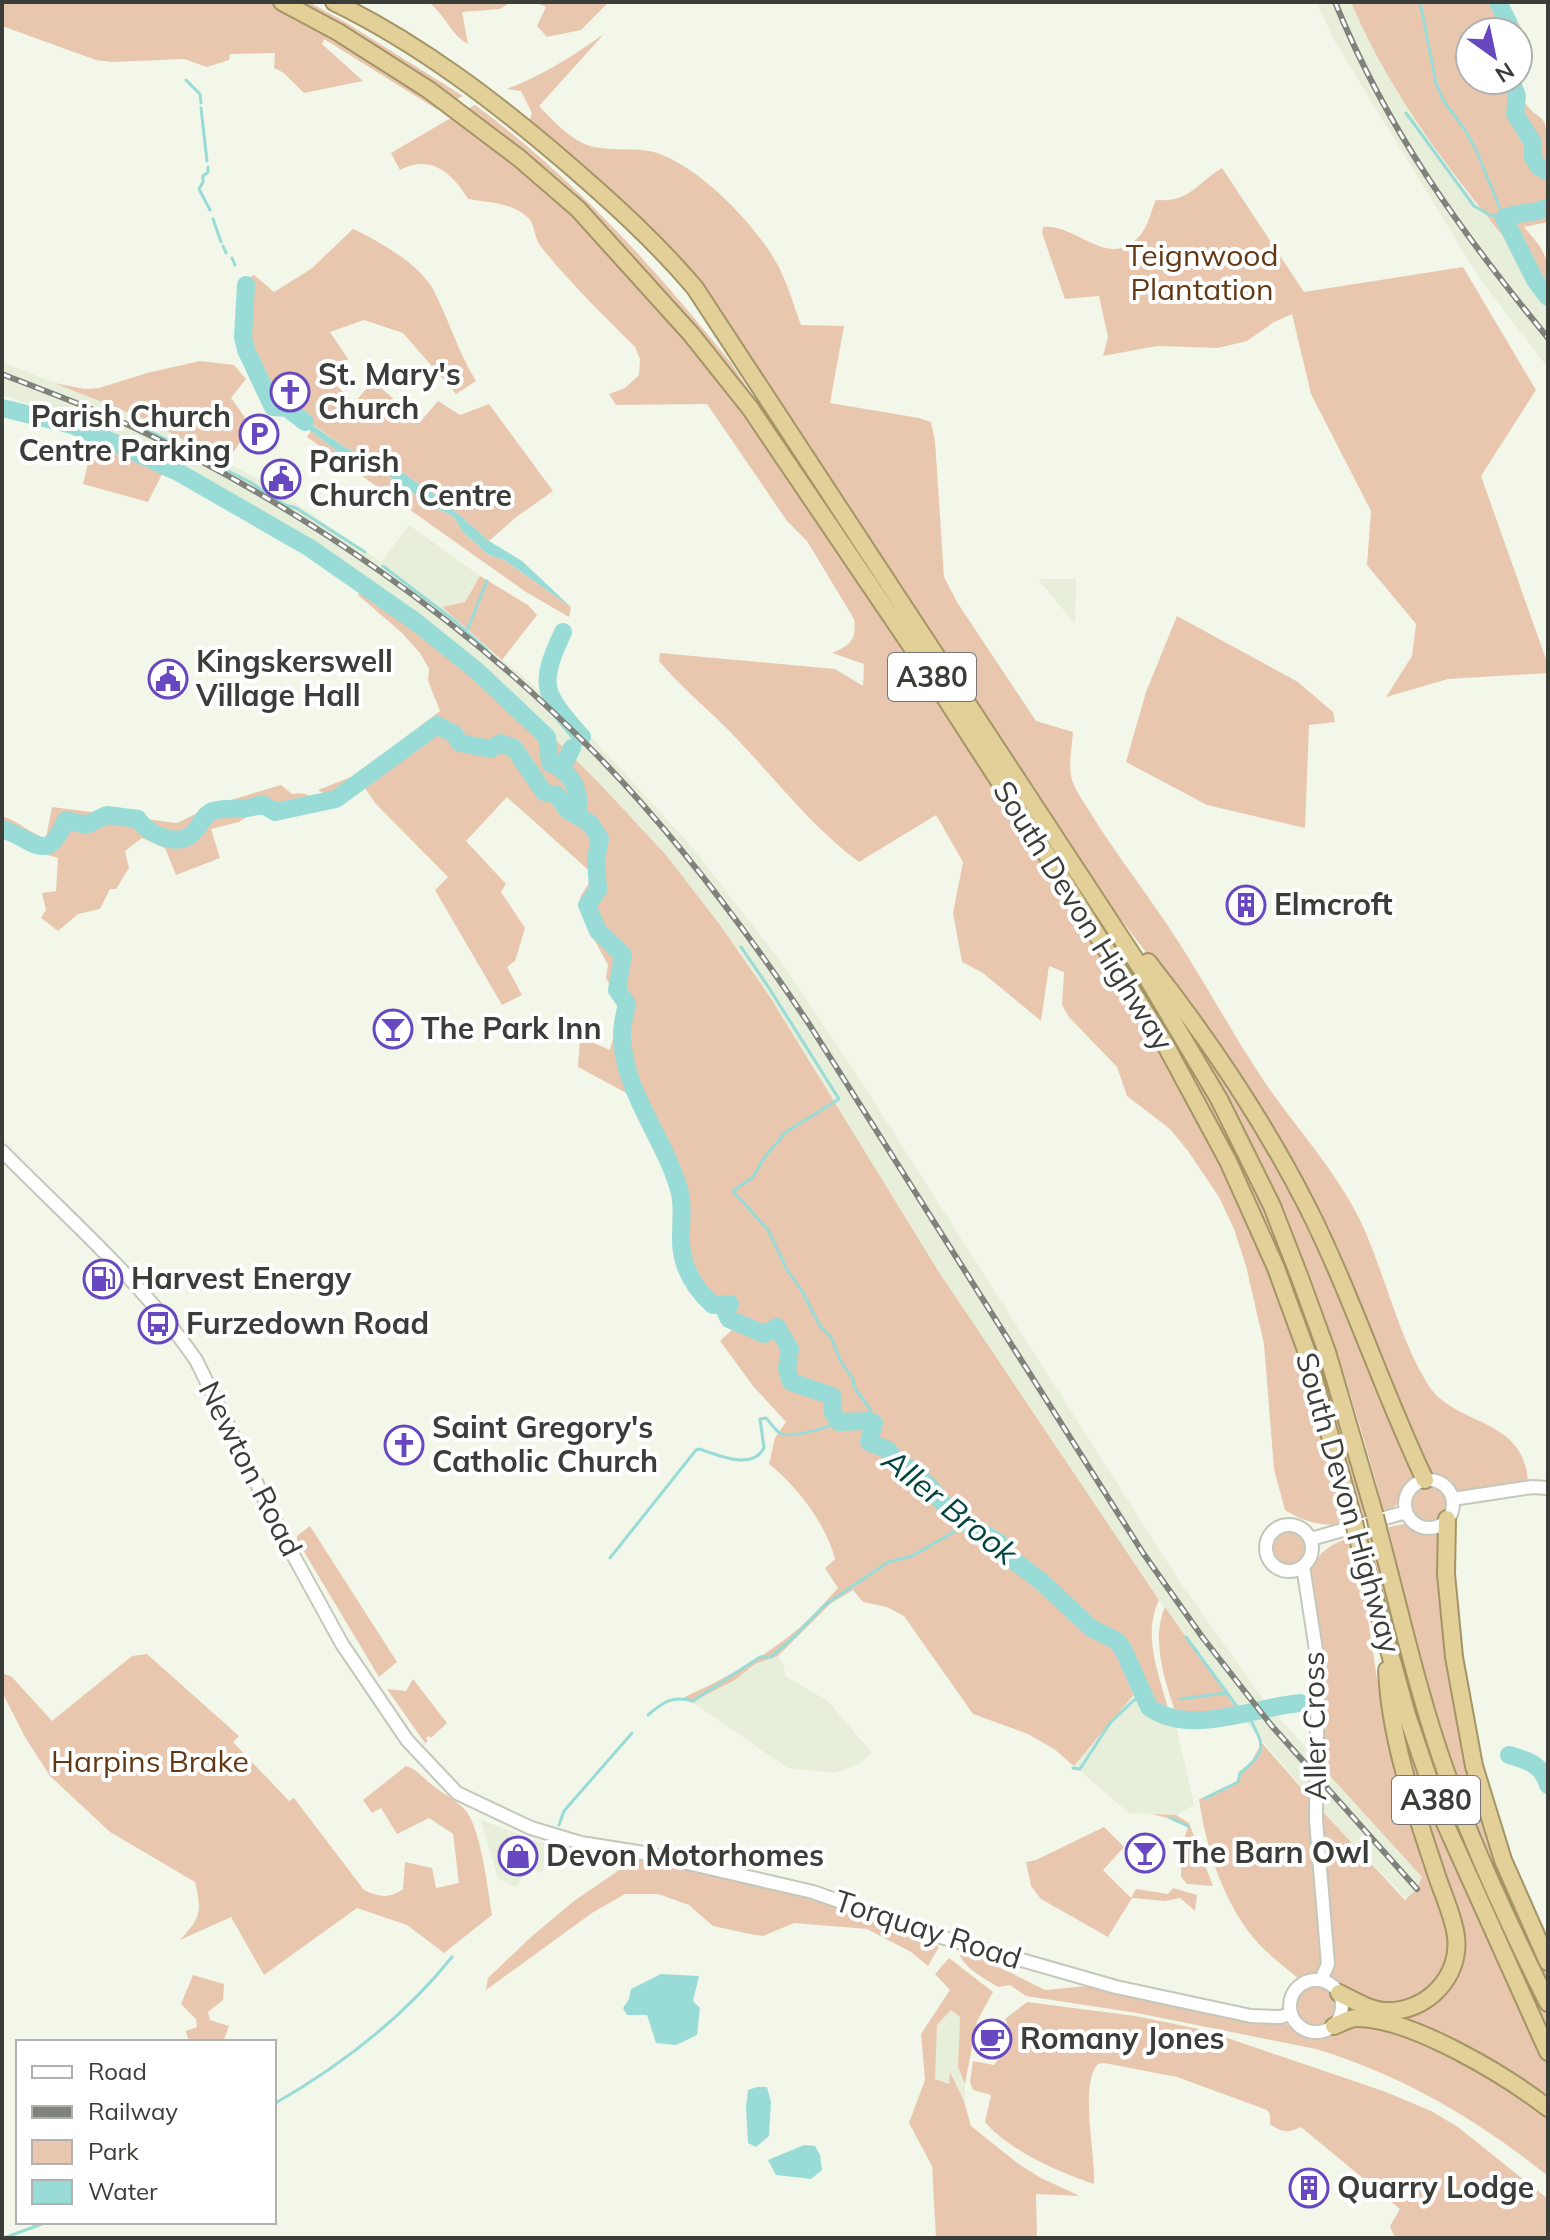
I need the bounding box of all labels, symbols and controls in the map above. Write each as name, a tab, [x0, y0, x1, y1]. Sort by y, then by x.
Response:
north arrow	[1454, 16, 1534, 96]
text: N	[1490, 57, 1519, 89]
park label: Teignwood Plantation	[1126, 236, 1278, 308]
place label: St. Mary's Church	[318, 355, 461, 427]
church icon: St. Mary's Church	[269, 371, 311, 413]
place label: Parish Church Centre Parking	[19, 397, 231, 469]
parking icon: Parish Church Centre Parking	[238, 413, 280, 455]
place label: Parish Church Centre	[309, 442, 512, 514]
public building icon: Parish Church Centre	[260, 458, 302, 500]
place label: Kingskerswell Village Hall	[195, 642, 393, 714]
road number: A380	[888, 653, 976, 701]
public building icon: Kingskerswell Village Hall	[147, 658, 189, 700]
street label: South Devon Highway	[985, 774, 1182, 1057]
building icon: Elmcroft	[1225, 884, 1267, 926]
place label: Elmcroft	[1274, 885, 1393, 923]
bar icon: The Park Inn	[372, 1008, 414, 1050]
place label: The Park Inn	[421, 1009, 601, 1047]
fuel station icon: Harvest Energy	[82, 1258, 124, 1300]
place label: Harvest Energy	[131, 1259, 352, 1297]
bus stop icon: Furzedown Road	[137, 1303, 179, 1345]
place label: Furzedown Road	[186, 1304, 429, 1342]
street label: South Devon Highway	[1288, 1348, 1410, 1658]
street label: Newton Road	[191, 1375, 311, 1562]
place label: Saint Gregory's Catholic Church	[432, 1408, 658, 1480]
church icon: Saint Gregory's Catholic Church	[383, 1424, 425, 1466]
water label: Aller Brook	[874, 1439, 1027, 1574]
street label: Aller Cross	[1294, 1651, 1334, 1801]
park label: Harpins Brake	[51, 1742, 249, 1780]
road number: A380	[1392, 1776, 1480, 1824]
bar icon: The Barn Owl	[1124, 1832, 1166, 1874]
place label: The Barn Owl	[1173, 1833, 1370, 1871]
shop icon: Devon Motorhomes	[497, 1835, 539, 1877]
place label: Devon Motorhomes	[546, 1836, 824, 1874]
street label: Torquay Road	[830, 1881, 1026, 1977]
cafe icon: Romany Jones	[971, 2018, 1013, 2060]
place label: Romany Jones	[1020, 2019, 1225, 2057]
legend	[16, 2040, 276, 2224]
text: Road	[88, 2056, 147, 2086]
text: Railway	[88, 2096, 178, 2126]
text: Park	[88, 2136, 139, 2166]
building icon: Quarry Lodge	[1288, 2167, 1330, 2209]
place label: Quarry Lodge	[1337, 2168, 1534, 2206]
text: Water	[88, 2176, 158, 2206]

